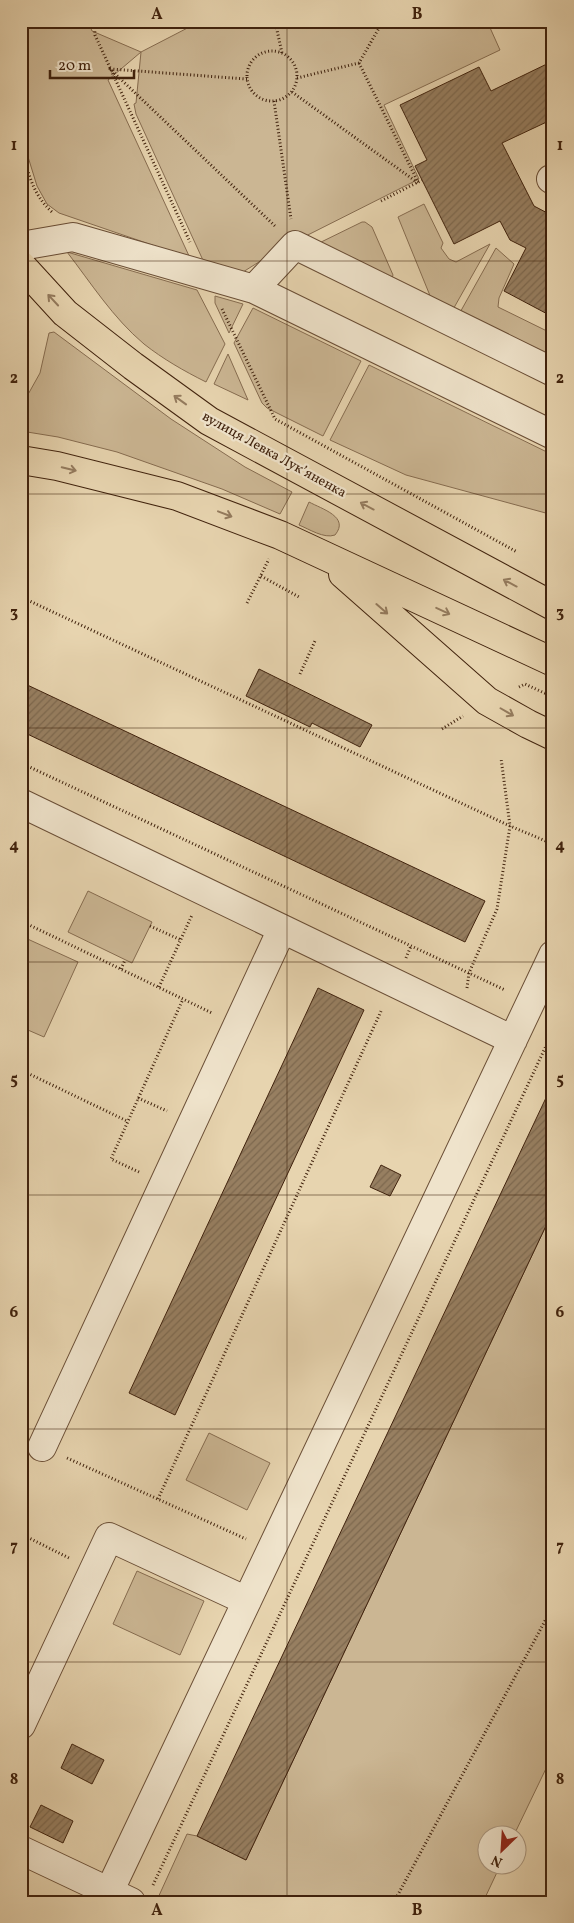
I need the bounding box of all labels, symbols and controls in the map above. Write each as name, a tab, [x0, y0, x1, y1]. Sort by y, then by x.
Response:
text: A	[151, 4, 163, 26]
text: B	[412, 4, 423, 26]
scale bar	[50, 48, 134, 80]
text: 20 m	[58, 56, 91, 77]
text: 1	[11, 135, 17, 157]
text: 1	[557, 135, 563, 157]
one-way arrow	[47, 293, 59, 306]
text: 2	[10, 368, 18, 390]
text: 2	[556, 368, 564, 390]
one-way arrow	[173, 395, 187, 405]
street label: вулиця Левка Лукʼяненка	[198, 407, 350, 503]
one-way arrow	[61, 465, 77, 474]
one-way arrow	[360, 501, 375, 510]
one-way arrow	[217, 510, 232, 519]
one-way arrow	[503, 578, 518, 587]
text: 3	[10, 602, 18, 624]
text: 3	[556, 602, 564, 624]
one-way arrow	[376, 603, 389, 614]
one-way arrow	[435, 606, 450, 616]
one-way arrow	[499, 707, 514, 717]
text: 4	[9, 835, 19, 857]
text: 4	[555, 835, 565, 857]
text: 5	[10, 1069, 18, 1091]
text: 5	[556, 1069, 564, 1091]
text: 6	[10, 1302, 19, 1324]
text: 6	[556, 1302, 565, 1324]
text: 7	[10, 1536, 18, 1558]
text: 7	[556, 1536, 564, 1558]
text: 8	[10, 1769, 18, 1791]
text: 8	[556, 1769, 564, 1791]
north arrow	[476, 1826, 526, 1876]
text: N	[489, 1850, 506, 1871]
text: A	[151, 1900, 163, 1922]
text: B	[412, 1900, 423, 1922]

